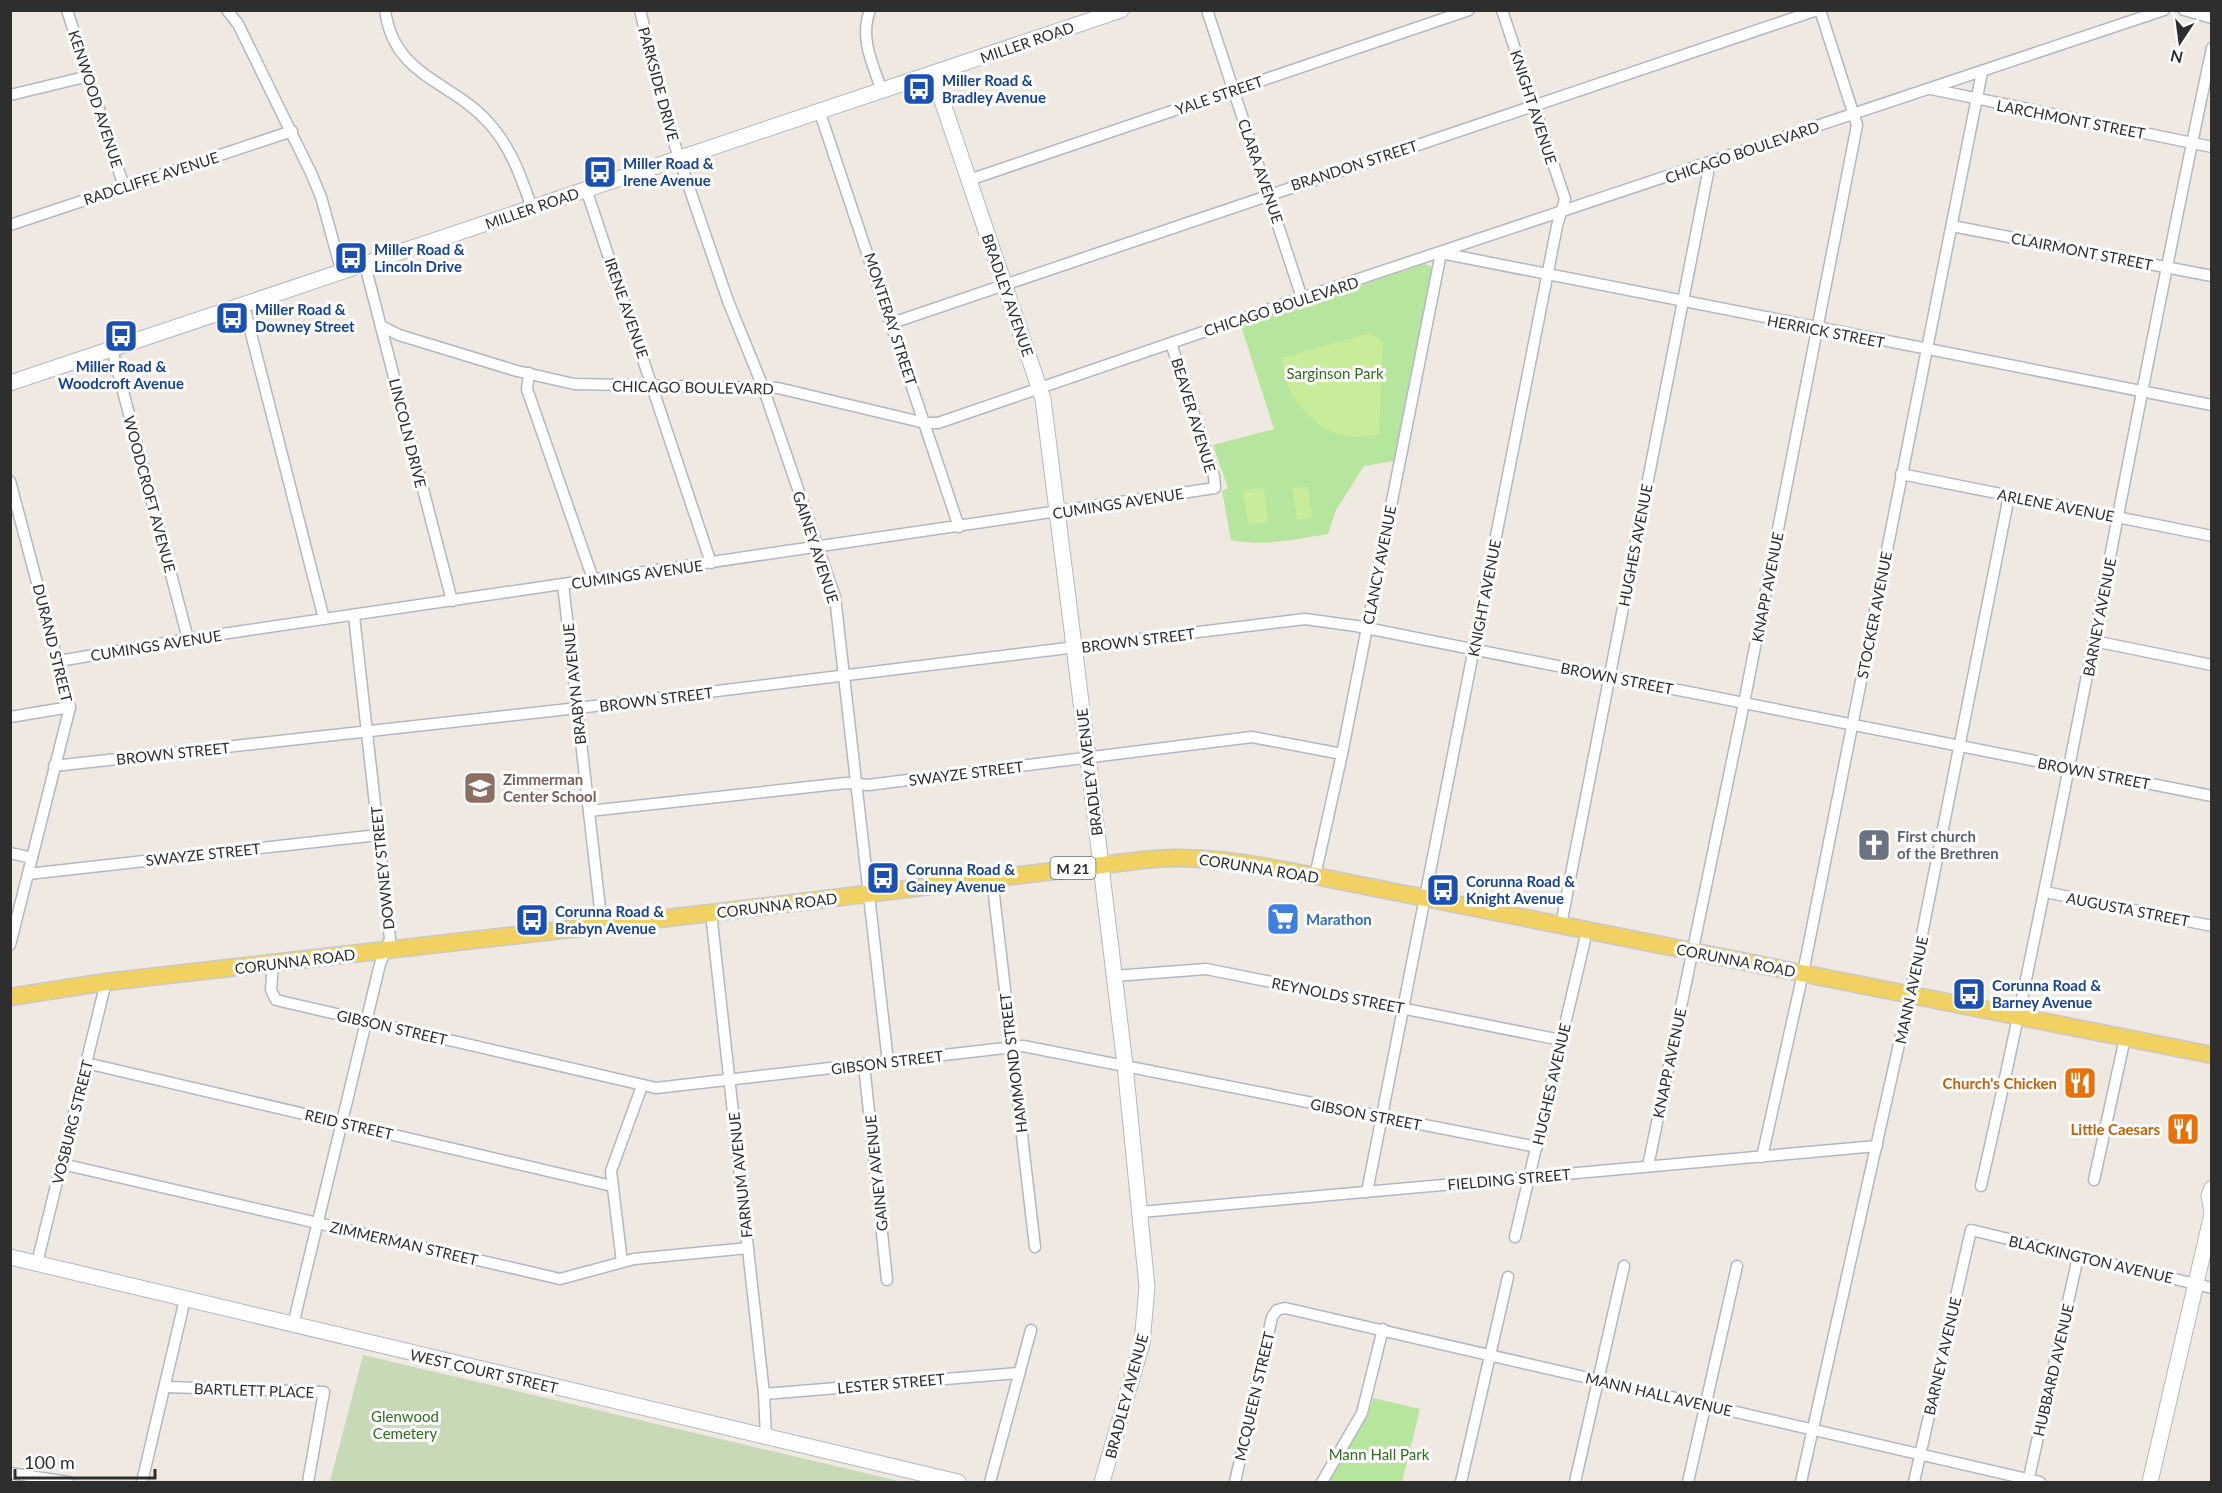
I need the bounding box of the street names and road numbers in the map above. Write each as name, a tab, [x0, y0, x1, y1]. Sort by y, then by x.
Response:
street label: MILLER ROAD	[978, 18, 1076, 66]
street label: PARKSIDE DRIVE	[635, 25, 683, 143]
street label: KENWOOD AVENUE	[65, 28, 127, 170]
street label: KNIGHT AVENUE	[1507, 48, 1561, 166]
street label: YALE STREET	[1173, 72, 1265, 118]
street label: LARCHMONT STREET	[1995, 96, 2147, 142]
street label: CLARA AVENUE	[1235, 116, 1287, 226]
street label: CHICAGO BOULEVARD	[1663, 117, 1821, 187]
street label: BRANDON STREET	[1288, 136, 1420, 194]
street label: RADCLIFFE AVENUE	[81, 148, 221, 208]
street label: MILLER ROAD	[483, 184, 581, 232]
street label: CLAIRMONT STREET	[2010, 228, 2154, 274]
street label: BRADLEY AVENUE	[979, 231, 1037, 359]
street label: MONTERAY STREET	[861, 250, 921, 388]
street label: IRENE AVENUE	[601, 255, 653, 361]
street label: CHICAGO BOULEVARD	[1201, 272, 1361, 340]
street label: HERRICK STREET	[1766, 311, 1886, 351]
street label: BEAVER AVENUE	[1168, 356, 1220, 474]
street label: LINCOLN DRIVE	[386, 376, 430, 490]
street label: CHICAGO BOULEVARD	[612, 377, 774, 397]
street label: WOODCROFT AVENUE	[120, 414, 180, 574]
street label: HUGHES AVENUE	[1614, 482, 1656, 608]
street label: CUMINGS AVENUE	[1051, 484, 1185, 522]
street label: ARLENE AVENUE	[1996, 485, 2116, 525]
street label: GAINEY AVENUE	[789, 489, 843, 605]
street label: CLANCY AVENUE	[1359, 504, 1399, 626]
street label: KNAPP AVENUE	[1747, 530, 1787, 644]
street label: KNIGHT AVENUE	[1464, 538, 1504, 658]
street label: STOCKER AVENUE	[1853, 550, 1895, 680]
street label: CUMINGS AVENUE	[570, 556, 704, 592]
street label: BARNEY AVENUE	[2079, 556, 2119, 678]
street label: DURAND STREET	[30, 582, 76, 704]
street label: BRABYN AVENUE	[559, 622, 589, 746]
street label: BROWN STREET	[1080, 624, 1196, 656]
street label: CUMINGS AVENUE	[89, 626, 223, 664]
street label: BROWN STREET	[1559, 658, 1675, 698]
street label: BROWN STREET	[598, 683, 714, 715]
street label: BRADLEY AVENUE	[1072, 707, 1106, 837]
street label: BROWN STREET	[115, 738, 231, 768]
street label: BROWN STREET	[2036, 753, 2152, 793]
street label: SWAYZE STREET	[908, 757, 1025, 789]
street label: DOWNEY STREET	[367, 805, 397, 931]
street label: SWAYZE STREET	[145, 839, 262, 869]
street label: CORUNNA ROAD	[1198, 850, 1320, 886]
road number: M 21	[1050, 857, 1096, 879]
street label: AUGUSTA STREET	[2065, 888, 2191, 930]
street label: CORUNNA ROAD	[716, 889, 838, 921]
street label: MANN AVENUE	[1891, 935, 1931, 1045]
street label: CORUNNA ROAD	[1675, 940, 1797, 980]
street label: CORUNNA ROAD	[234, 945, 356, 977]
street label: REYNOLDS STREET	[1270, 973, 1406, 1017]
street label: HAMMOND STREET	[995, 992, 1031, 1134]
street label: GIBSON STREET	[335, 1006, 449, 1048]
street label: KNAPP AVENUE	[1649, 1006, 1689, 1120]
street label: HUGHES AVENUE	[1528, 1021, 1574, 1147]
street label: GIBSON STREET	[830, 1046, 944, 1078]
street label: VOSBURG STREET	[48, 1058, 96, 1186]
street label: GIBSON STREET	[1309, 1094, 1423, 1134]
street label: REID STREET	[303, 1105, 395, 1143]
street label: FARNUM AVENUE	[724, 1111, 756, 1239]
street label: GAINEY AVENUE	[861, 1114, 891, 1232]
street label: FIELDING STREET	[1447, 1165, 1571, 1193]
street label: ZIMMERMAN STREET	[328, 1217, 480, 1269]
street label: BLACKINGTON AVENUE	[2007, 1231, 2175, 1287]
street label: BARNEY AVENUE	[1920, 1295, 1964, 1417]
street label: HUBBARD AVENUE	[2029, 1302, 2077, 1438]
street label: MCQUEEN STREET	[1230, 1330, 1278, 1462]
street label: BRADLEY AVENUE	[1101, 1332, 1151, 1460]
street label: WEST COURT STREET	[408, 1345, 560, 1397]
street label: MANN HALL AVENUE	[1584, 1368, 1734, 1420]
street label: LESTER STREET	[836, 1369, 946, 1397]
street label: BARTLETT PLACE	[194, 1379, 314, 1401]

